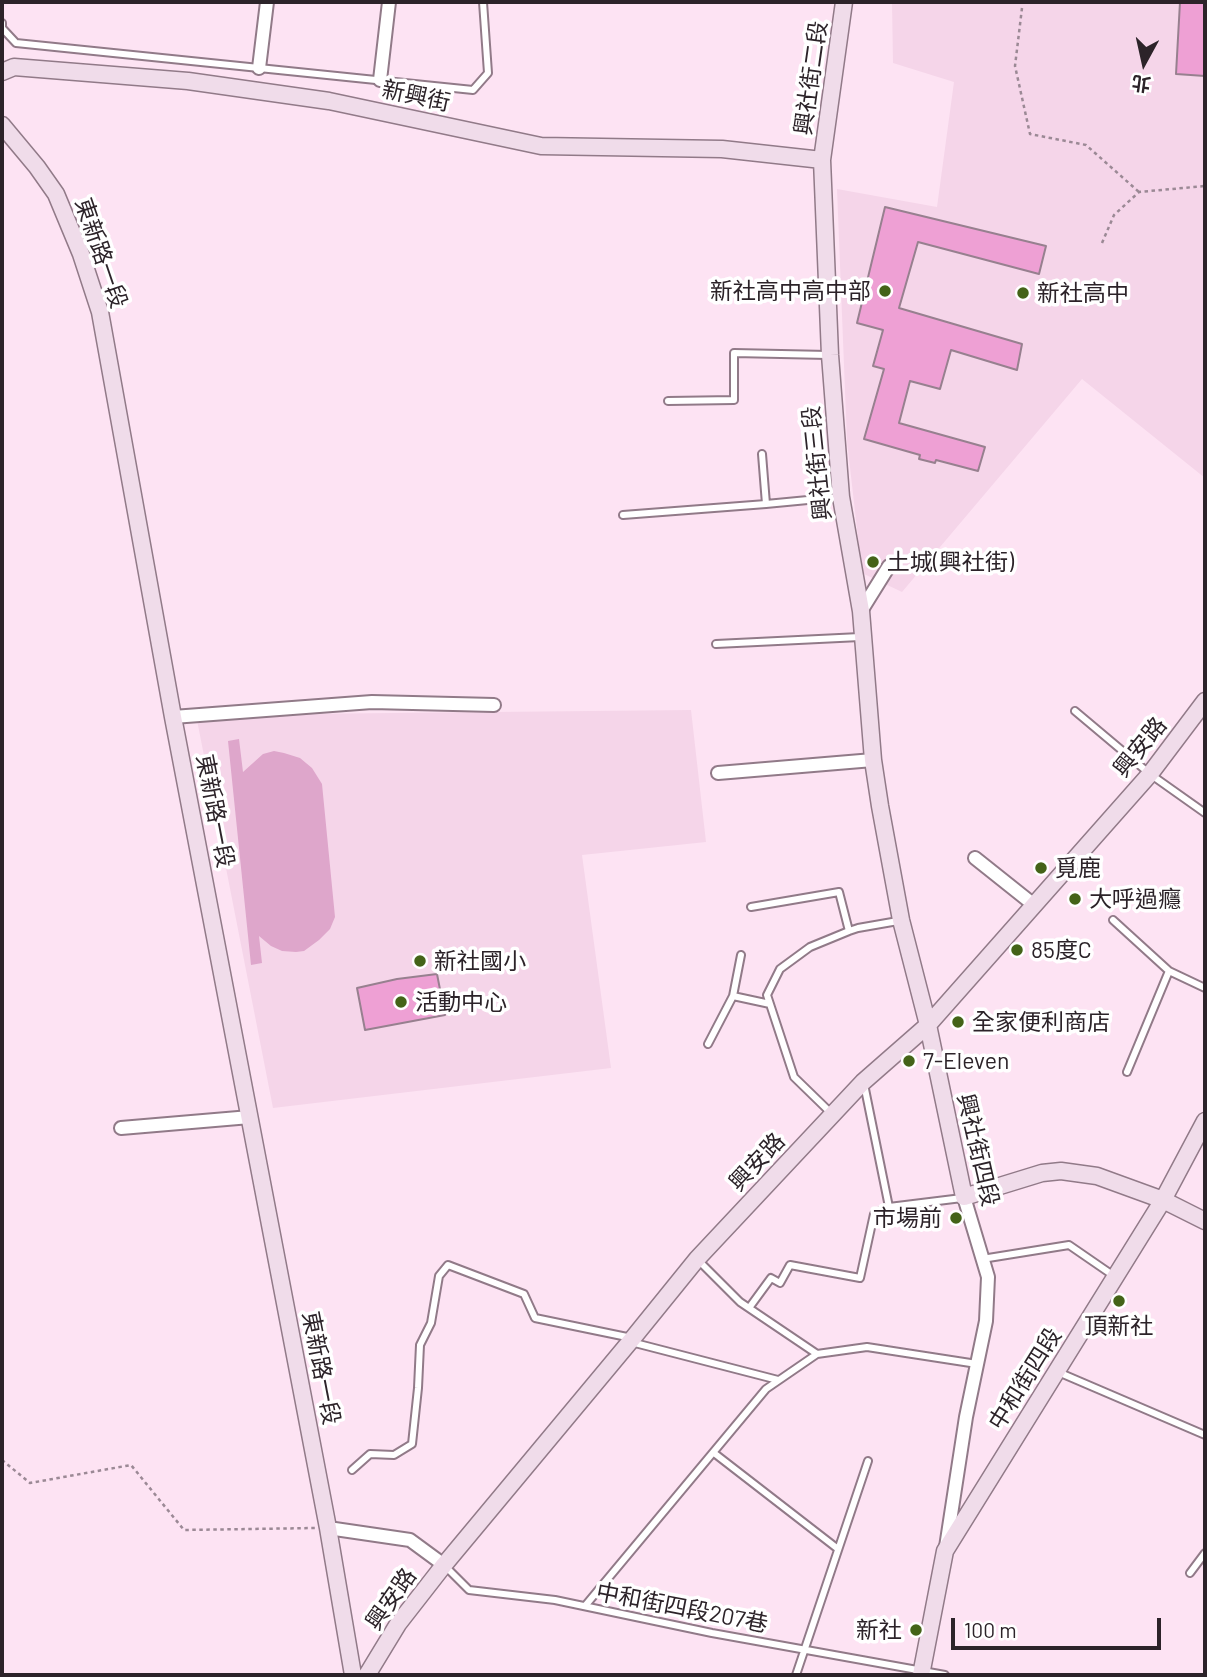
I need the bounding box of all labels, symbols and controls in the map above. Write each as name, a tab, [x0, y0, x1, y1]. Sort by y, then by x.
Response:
street label: 興社街二段	[789, 19, 833, 137]
north arrow	[1109, 28, 1179, 98]
text: 北	[1130, 72, 1152, 97]
street label: 新興街	[379, 75, 453, 117]
street label: 東新路一段	[69, 194, 133, 312]
place label: 新社高中高中部	[710, 277, 871, 305]
place label: 新社高中	[1037, 279, 1129, 307]
marker: 新社高中高中部	[877, 283, 893, 299]
marker: 新社高中	[1015, 285, 1031, 301]
street label: 興社街三段	[797, 404, 837, 522]
place label: 土城(興社街)	[887, 548, 1014, 576]
marker: 土城(興社街)	[865, 554, 881, 570]
street label: 興安路	[1108, 712, 1172, 782]
street label: 東新路一段	[190, 752, 240, 870]
place label: 覓鹿	[1055, 854, 1101, 882]
marker: 覓鹿	[1033, 860, 1049, 876]
place label: 大呼過癮	[1089, 885, 1181, 913]
marker: 大呼過癮	[1067, 891, 1083, 907]
place label: 85度C	[1031, 936, 1092, 964]
marker: 85度C	[1009, 942, 1025, 958]
place label: 新社國小	[434, 947, 526, 975]
marker: 新社國小	[412, 953, 428, 969]
place label: 活動中心	[415, 988, 507, 1016]
marker: 活動中心	[393, 994, 409, 1010]
place label: 全家便利商店	[972, 1008, 1110, 1036]
marker: 全家便利商店	[950, 1014, 966, 1030]
place label: 7-Eleven	[923, 1047, 1009, 1075]
marker: 7-Eleven	[901, 1053, 917, 1069]
street label: 興社街四段	[952, 1091, 1004, 1209]
street label: 興安路	[723, 1127, 791, 1197]
place label: 市場前	[873, 1204, 942, 1232]
marker: 市場前	[948, 1210, 964, 1226]
marker: 頂新社	[1111, 1293, 1127, 1309]
street label: 東新路一段	[296, 1309, 346, 1427]
place label: 頂新社	[1085, 1312, 1153, 1340]
street label: 中和街四段	[983, 1323, 1067, 1435]
street label: 興安路	[360, 1563, 422, 1635]
street label: 中和街四段207巷	[594, 1578, 770, 1638]
scale bar	[955, 1604, 1165, 1648]
place label: 新社	[856, 1616, 902, 1644]
text: 100 m	[964, 1617, 1017, 1642]
marker: 新社	[908, 1622, 924, 1638]

